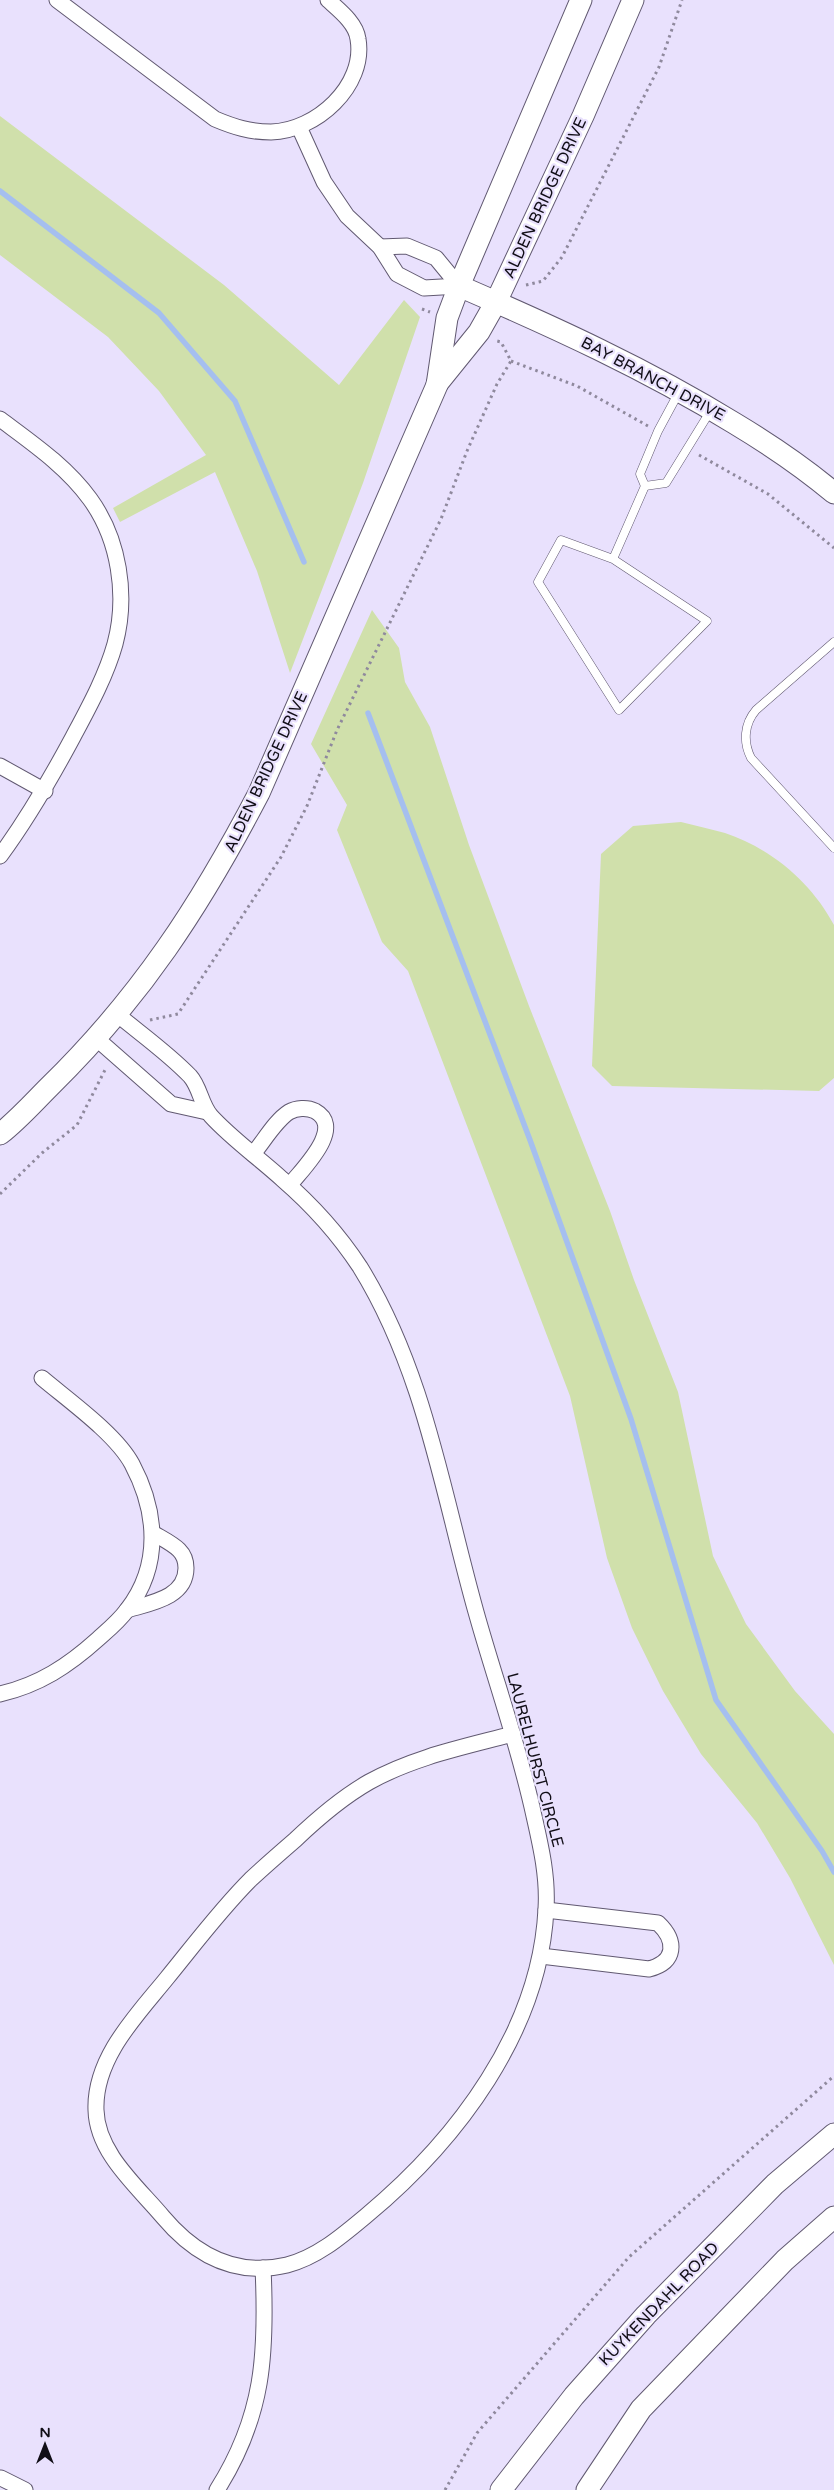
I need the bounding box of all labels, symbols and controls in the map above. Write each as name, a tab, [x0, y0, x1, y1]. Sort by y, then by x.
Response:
street label: ALDEN BRIDGE DRIVE	[499, 114, 591, 282]
street label: BAY BRANCH DRIVE	[578, 333, 728, 425]
street label: ALDEN BRIDGE DRIVE	[220, 688, 312, 856]
street label: LAURELHURST CIRCLE	[502, 1671, 568, 1849]
street label: KUYKENDAHL ROAD	[595, 2238, 723, 2370]
north arrow	[20, 2420, 70, 2470]
text: N	[39, 2424, 51, 2441]

